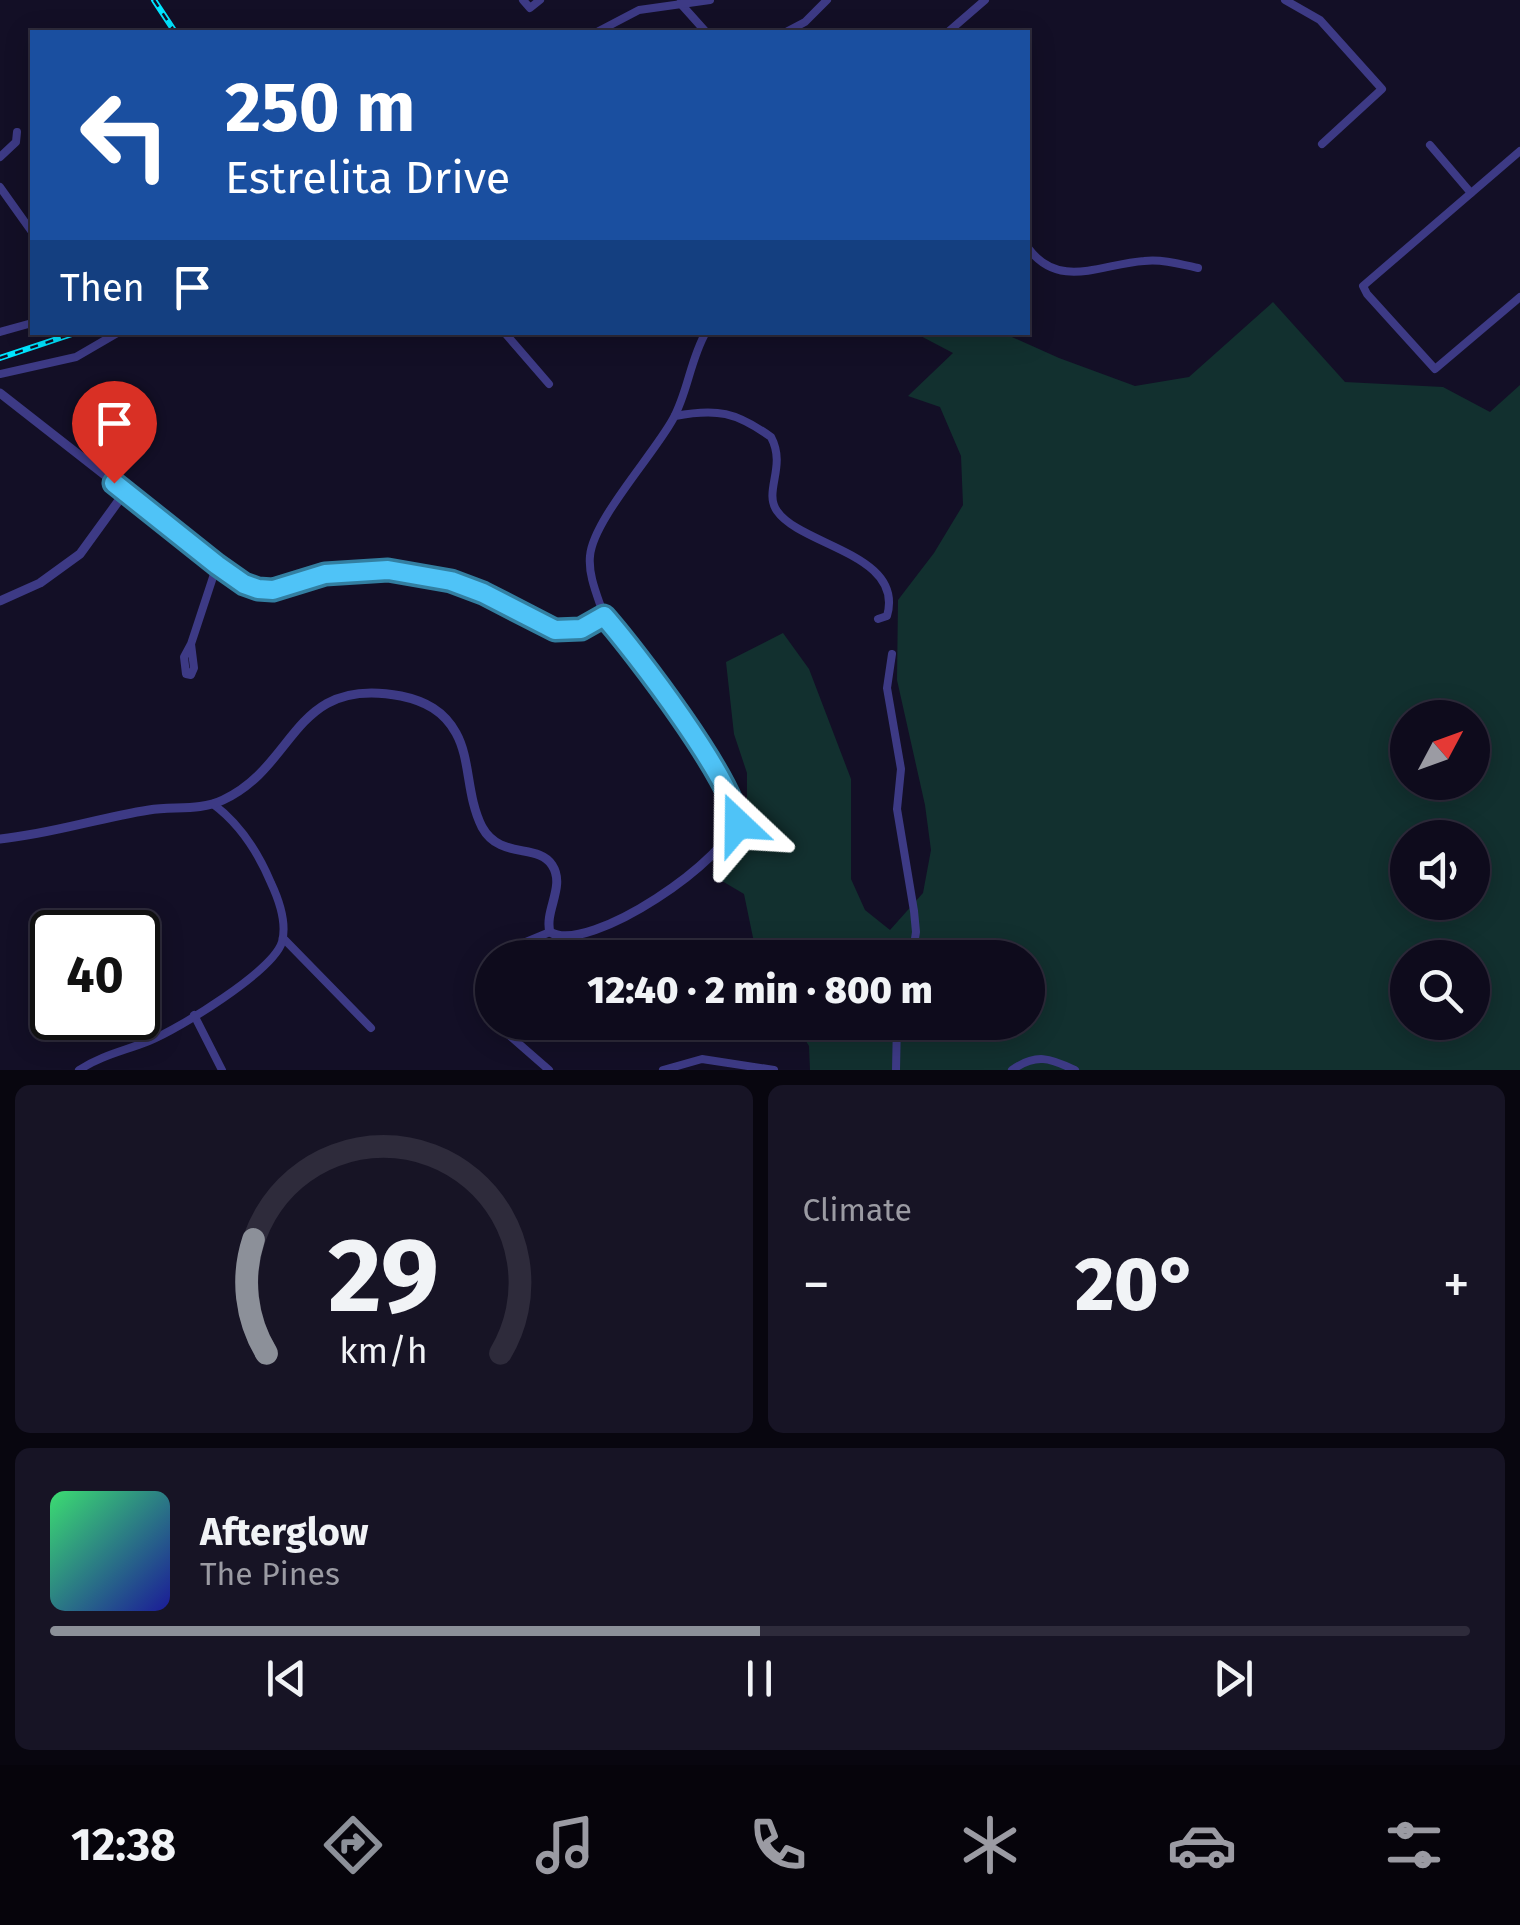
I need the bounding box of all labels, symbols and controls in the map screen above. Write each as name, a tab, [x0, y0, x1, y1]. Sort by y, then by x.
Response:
text: 250 m	[225, 66, 415, 150]
icon: left	[60, 70, 190, 200]
text: Estrelita Drive	[225, 151, 510, 205]
icon: arrive	[165, 260, 220, 315]
text: Then	[60, 265, 145, 311]
pin	[72, 381, 157, 484]
icon: arrive	[87, 396, 142, 451]
north arrow	[1390, 700, 1490, 800]
map controls	[1390, 700, 1490, 1040]
position arrow	[686, 772, 790, 876]
button: sound	[1390, 820, 1490, 920]
speed limit sign: 40	[30, 910, 160, 1040]
button: search	[1390, 940, 1490, 1040]
text: 12:40 · 2 min · 800 m	[587, 967, 933, 1013]
text: Climate	[803, 1191, 912, 1229]
text: 29	[328, 1214, 439, 1339]
text: 20°	[1075, 1240, 1198, 1330]
text: −	[803, 1252, 830, 1318]
text: +	[1443, 1252, 1470, 1318]
text: km/h	[340, 1330, 428, 1372]
text: Afterglow	[200, 1509, 368, 1555]
text: The Pines	[200, 1555, 340, 1593]
icon: previous	[259, 1651, 314, 1706]
icon: pause	[732, 1651, 787, 1706]
icon: next	[1206, 1651, 1261, 1706]
icon: directions	[318, 1810, 388, 1880]
icon: music	[530, 1810, 600, 1880]
icon: phone	[743, 1810, 813, 1880]
icon: climate	[955, 1810, 1025, 1880]
icon: car	[1167, 1810, 1237, 1880]
icon: filters	[1379, 1810, 1449, 1880]
text: 12:38	[71, 1818, 176, 1872]

